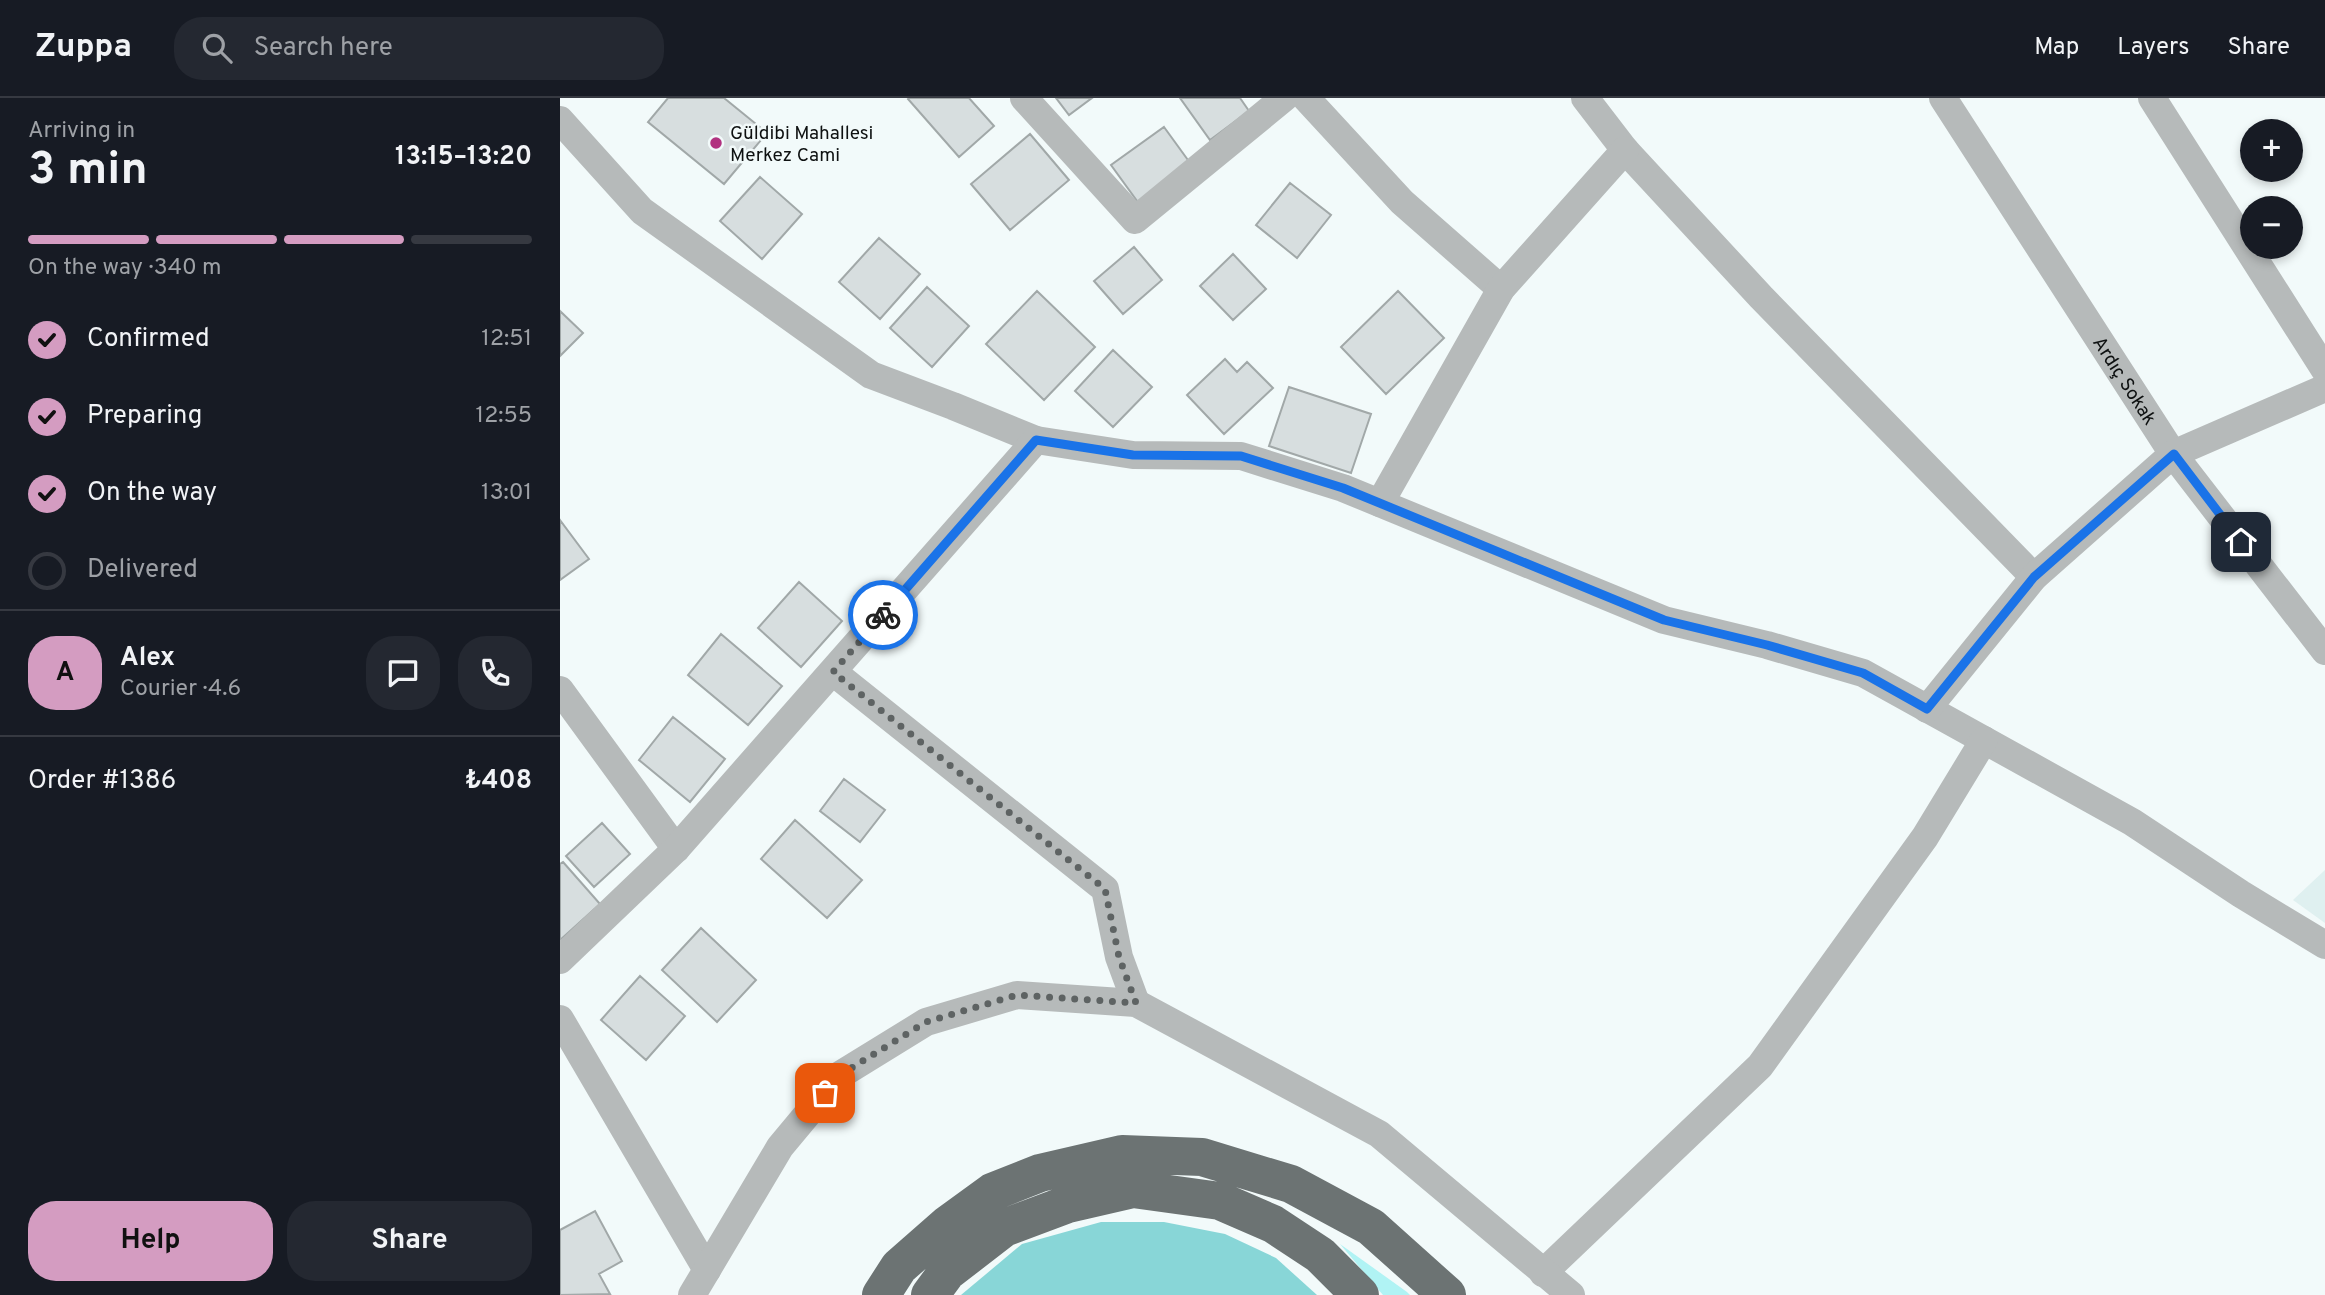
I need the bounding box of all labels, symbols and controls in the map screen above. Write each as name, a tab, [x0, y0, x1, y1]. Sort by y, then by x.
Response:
search box	[174, 17, 664, 80]
text: Zuppa	[35, 27, 132, 69]
icon: search	[198, 29, 236, 67]
text: Search here	[254, 32, 393, 65]
text: Map	[2034, 33, 2079, 63]
text: Layers	[2117, 33, 2189, 63]
text: Share	[2227, 33, 2290, 63]
text: Arriving in	[28, 117, 135, 146]
map controls	[2240, 119, 2303, 259]
button: +	[2240, 119, 2303, 182]
place label: Güldibi Mahallesi Merkez Cami	[730, 122, 873, 168]
marker: Güldibi Mahallesi Merkez Cami	[708, 135, 724, 151]
text: 13:15–13:20	[395, 141, 532, 174]
text: 3 min	[28, 142, 148, 201]
button: −	[2240, 196, 2303, 259]
text: On the way · 340 m	[28, 254, 222, 283]
icon: check	[28, 321, 66, 359]
text: Confirmed	[87, 323, 210, 356]
text: 12:51	[481, 325, 532, 354]
street label: Ardıç Sokak	[2086, 333, 2161, 430]
icon: check	[28, 398, 66, 436]
text: Preparing	[87, 400, 202, 433]
text: 12:55	[476, 402, 532, 431]
icon: check	[28, 475, 66, 513]
text: On the way	[87, 477, 217, 510]
text: 13:01	[481, 479, 532, 508]
pin	[2211, 512, 2271, 572]
icon: home	[2222, 523, 2260, 561]
text: Delivered	[87, 554, 198, 587]
courier	[848, 580, 918, 650]
icon: bike	[864, 596, 902, 634]
button: chat	[366, 636, 440, 710]
button: phone	[458, 636, 532, 710]
text: Alex	[120, 642, 175, 675]
text: A	[56, 657, 74, 690]
text: Courier · 4.6	[120, 675, 241, 704]
text: Order #1386	[28, 765, 176, 798]
text: ₺408	[465, 765, 532, 798]
pin	[795, 1063, 855, 1123]
icon: bag	[806, 1074, 844, 1112]
button: Help	[28, 1201, 273, 1281]
button: Share	[287, 1201, 532, 1281]

